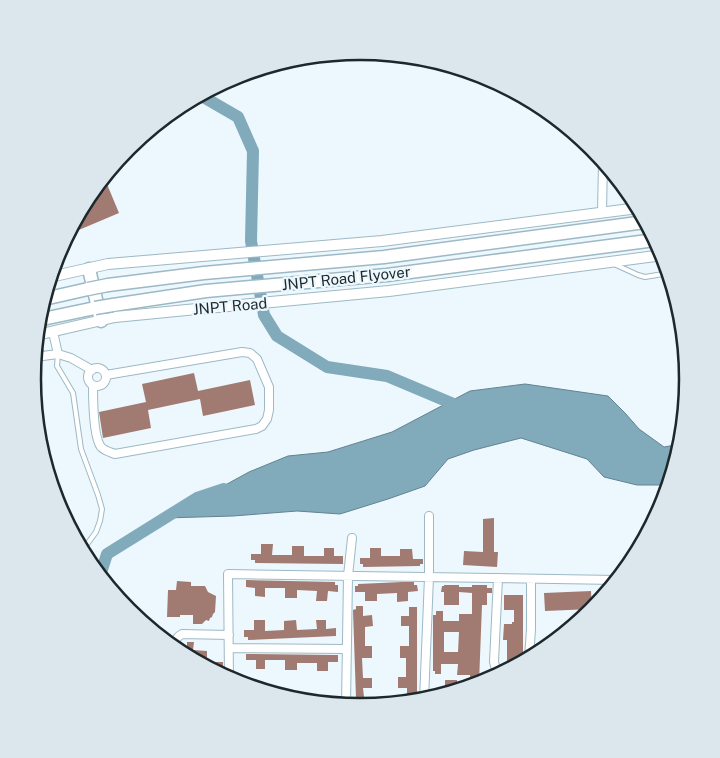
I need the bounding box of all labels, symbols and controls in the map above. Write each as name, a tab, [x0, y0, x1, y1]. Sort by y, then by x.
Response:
street label: JNPT Road Flyover	[281, 263, 411, 293]
street label: JNPT Road	[192, 294, 268, 318]

